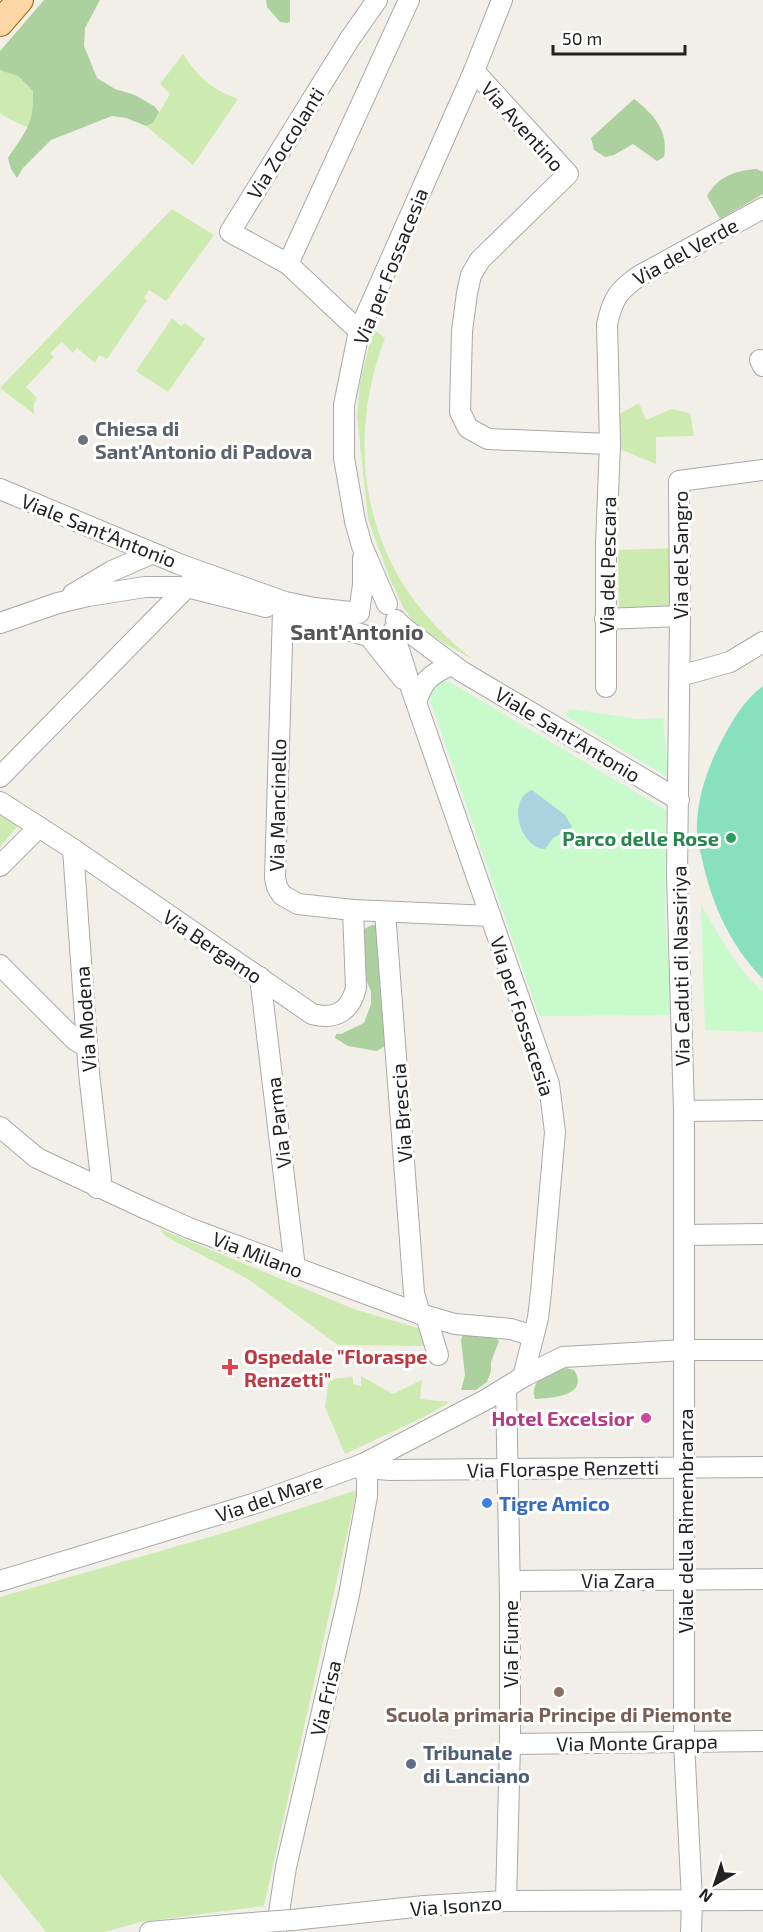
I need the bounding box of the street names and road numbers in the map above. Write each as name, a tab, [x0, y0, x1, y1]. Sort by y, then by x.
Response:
street label: Via Aventino	[476, 76, 570, 176]
street label: Via Zoccolanti	[241, 83, 329, 203]
street label: Via per Fossacesia	[348, 184, 432, 348]
street label: Via del Verde	[628, 212, 742, 290]
street label: Viale Sant'Antonio	[18, 488, 180, 572]
street label: Via del Sangro	[668, 491, 692, 619]
street label: Via del Pescara	[594, 496, 620, 634]
street label: Viale Sant'Antonio	[491, 681, 645, 787]
street label: Via Mancinello	[264, 738, 290, 872]
street label: Via Caduti di Nassiriya	[666, 866, 694, 1066]
street label: Via Bergamo	[159, 904, 267, 988]
street label: Via per Fossacesia	[486, 933, 560, 1099]
street label: Via Modena	[69, 965, 101, 1073]
street label: Via Brescia	[386, 1063, 416, 1163]
street label: Via Parma	[260, 1076, 296, 1170]
street label: Via Milano	[209, 1226, 307, 1282]
street label: Viale della Rimembranza	[673, 1408, 697, 1634]
street label: Via Floraspe Renzetti	[467, 1454, 659, 1482]
street label: Via del Mare	[212, 1467, 326, 1527]
street label: Via Zara	[581, 1568, 655, 1592]
street label: Via Fiume	[498, 1600, 522, 1688]
street label: Via Frisa	[305, 1658, 345, 1738]
street label: Via Monte Grappa	[556, 1729, 718, 1755]
street label: Via Isonzo	[409, 1890, 503, 1920]

